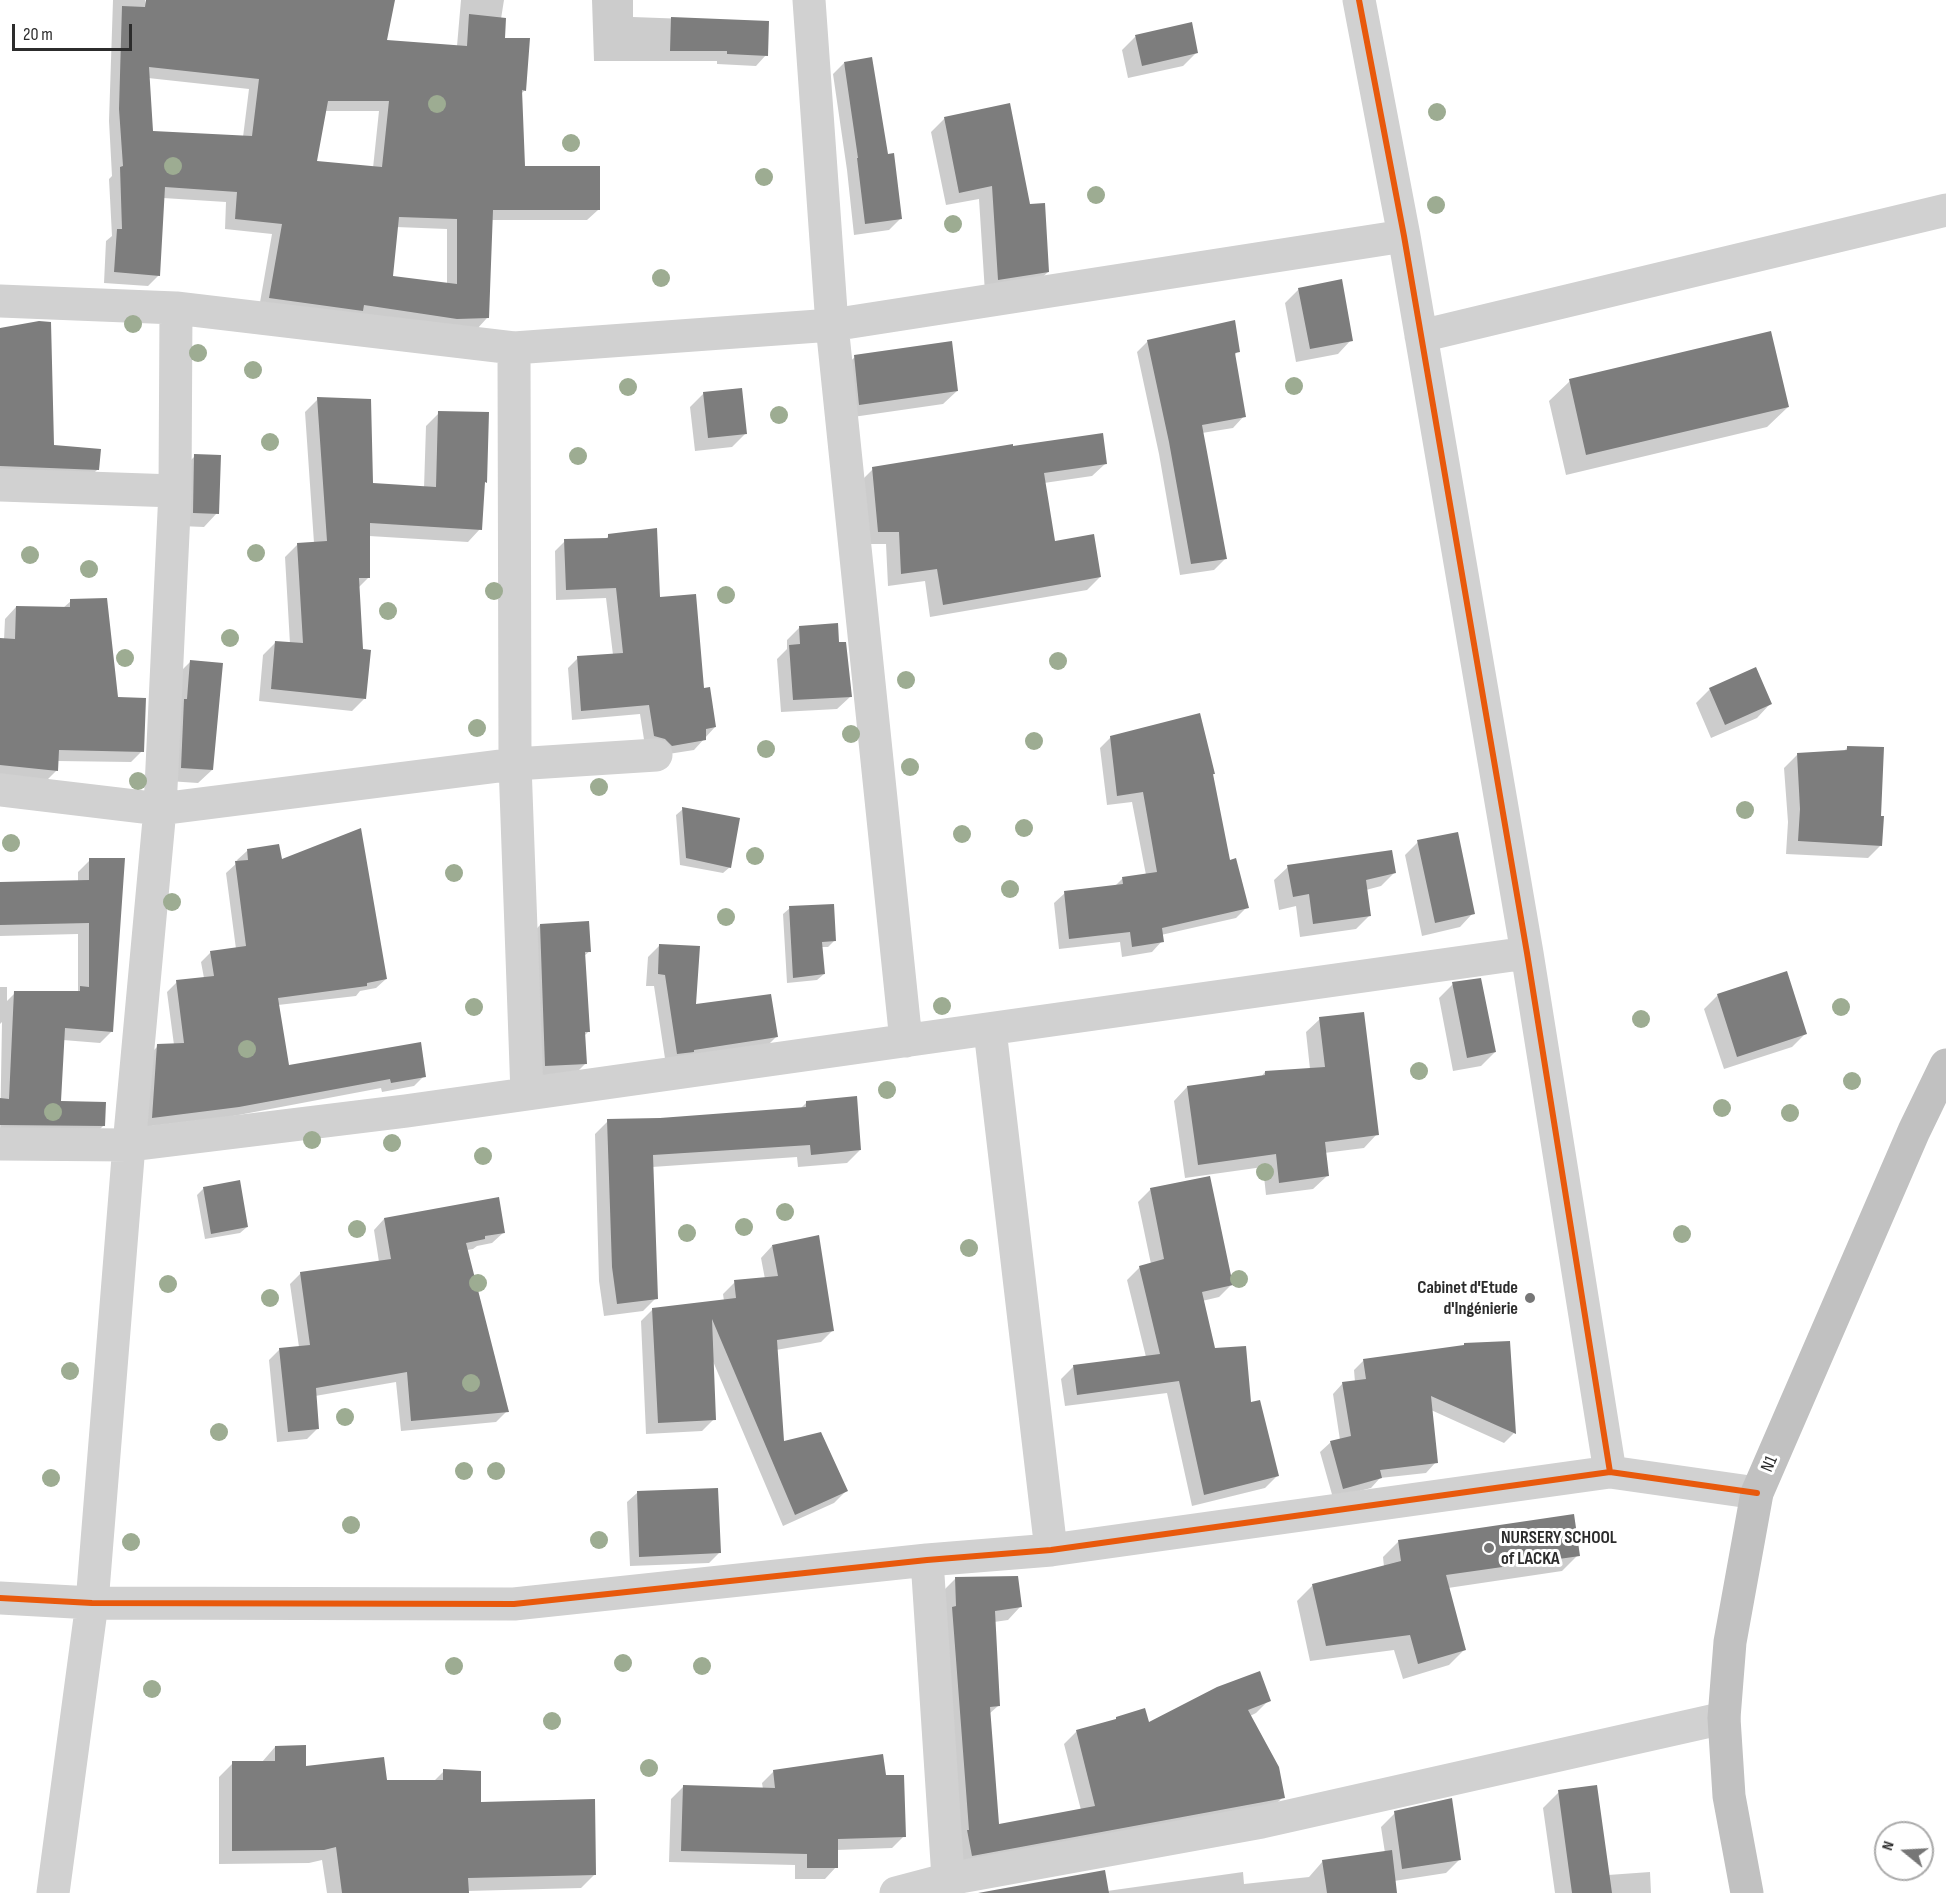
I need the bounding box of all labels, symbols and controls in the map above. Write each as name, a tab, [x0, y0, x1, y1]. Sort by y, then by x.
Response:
scale bar	[15, 12, 135, 50]
text: 20 m	[23, 24, 53, 45]
place label: Cabinet d'Etude d'Ingénierie	[1417, 1277, 1518, 1320]
marker: Cabinet d'Etude d'Ingénierie	[1523, 1291, 1537, 1305]
street label: N1	[1757, 1453, 1783, 1475]
place label: NURSERY SCHOOL of LACKA	[1501, 1527, 1617, 1570]
marker: NURSERY SCHOOL of LACKA	[1482, 1541, 1496, 1555]
north arrow	[1874, 1821, 1934, 1881]
text: N	[1878, 1839, 1899, 1853]

